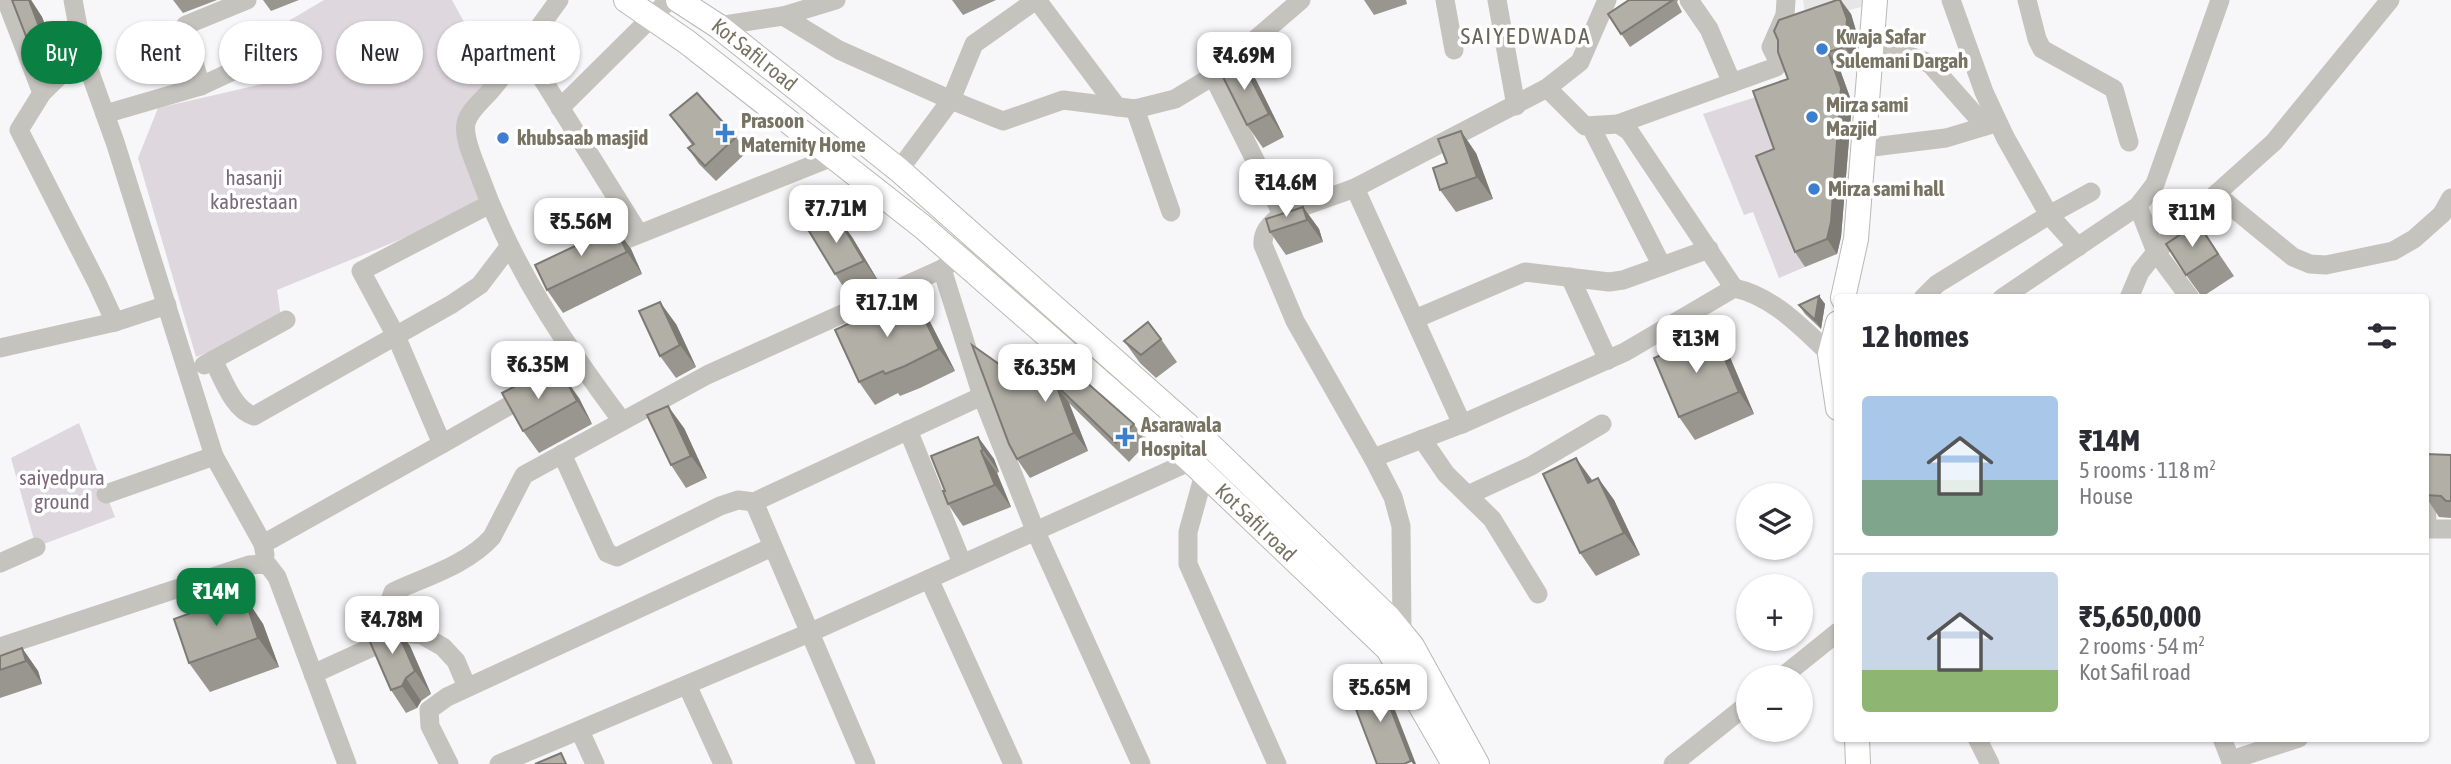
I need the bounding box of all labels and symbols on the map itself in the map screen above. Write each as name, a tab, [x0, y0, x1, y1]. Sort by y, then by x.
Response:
street label: Kot Safil road	[707, 13, 802, 95]
district label: SAIYEDWADA	[1460, 23, 1592, 49]
place label: Kwaja Safar Sulemani Dargah	[1836, 24, 1968, 72]
pin: ₹4.69M	[1187, 32, 1301, 92]
marker: Kwaja Safar Sulemani Dargah	[1814, 41, 1830, 57]
place label: Mirza sami Mazjid	[1826, 92, 1908, 140]
place label: Prasoon Maternity Home	[741, 108, 866, 156]
marker: Mirza sami Mazjid	[1804, 109, 1820, 125]
marker: Prasoon Maternity Home	[715, 123, 735, 143]
place label: khubsaab masjid	[517, 125, 648, 149]
marker: khubsaab masjid	[495, 130, 511, 146]
pin: ₹14.6M	[1229, 160, 1343, 219]
park label: hasanji kabrestaan	[210, 165, 298, 213]
place label: Mirza sami hall	[1828, 176, 1945, 200]
marker: Mirza sami hall	[1806, 181, 1822, 197]
pin: ₹7.71M	[779, 186, 893, 245]
pin: ₹11M	[2151, 190, 2233, 249]
pin: ₹5.56M	[524, 198, 638, 258]
pin: ₹17.1M	[830, 280, 944, 339]
pin: ₹13M	[1655, 316, 1737, 375]
pin: ₹6.35M	[481, 342, 595, 401]
pin: ₹6.35M	[988, 344, 1102, 404]
place label: Asarawala Hospital	[1140, 412, 1222, 460]
marker: Asarawala Hospital	[1115, 427, 1135, 447]
park label: saiyedpura ground	[19, 465, 105, 513]
street label: Kot Safil road	[1211, 478, 1302, 566]
pin: ₹14M	[175, 568, 257, 628]
pin: ₹4.78M	[335, 596, 449, 656]
pin: ₹5.65M	[1323, 664, 1437, 724]

